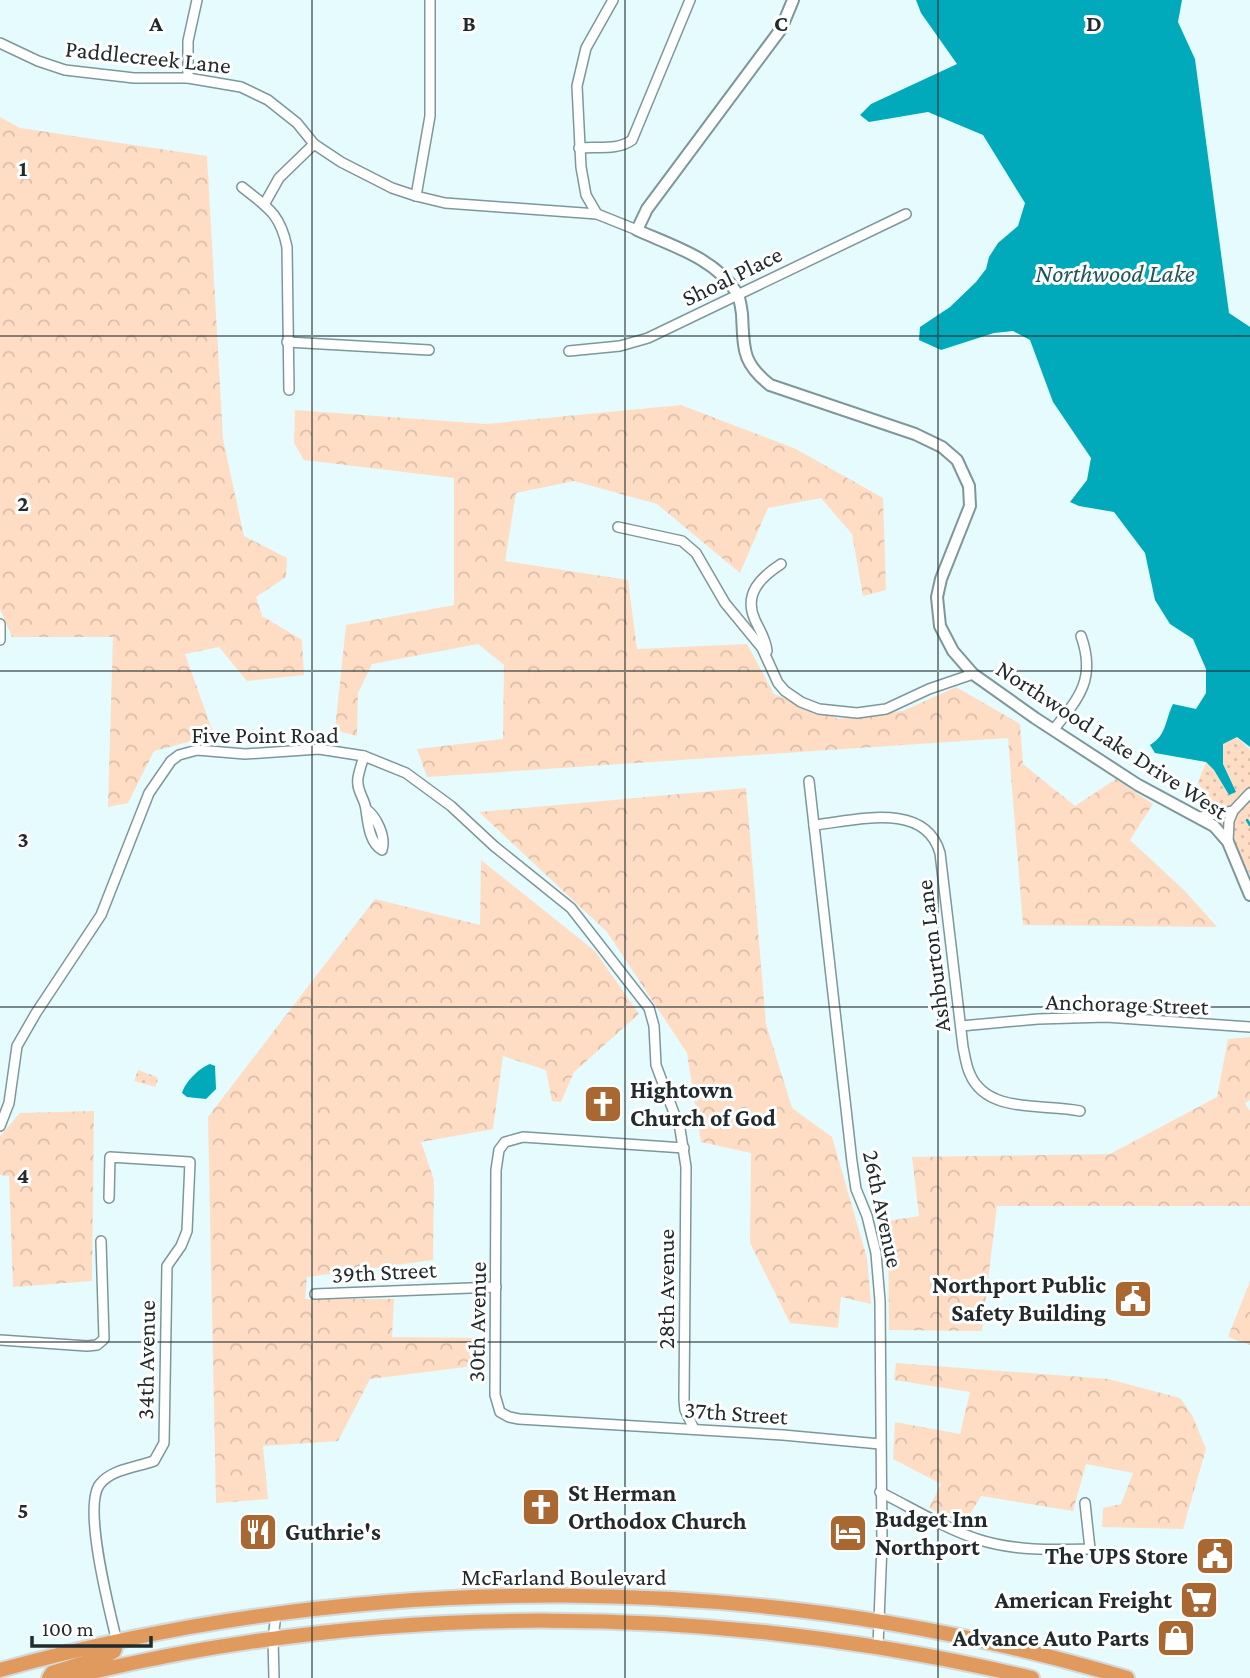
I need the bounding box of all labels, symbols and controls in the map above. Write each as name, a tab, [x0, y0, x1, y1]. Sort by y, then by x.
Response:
text: A	[148, 10, 163, 36]
text: B	[462, 10, 476, 36]
text: C	[774, 10, 788, 36]
text: D	[1086, 10, 1102, 36]
street label: Paddlecreek Lane	[64, 34, 232, 79]
text: 1	[19, 155, 28, 181]
street label: Shoal Place	[677, 240, 786, 311]
water label: Northwood Lake	[1035, 259, 1195, 288]
text: 2	[17, 490, 29, 516]
street label: Northwood Lake Drive West	[992, 655, 1234, 825]
street label: Five Point Road	[191, 721, 339, 748]
text: 3	[17, 826, 29, 852]
street label: Ashburton Lane	[910, 878, 955, 1034]
street label: Anchorage Street	[1045, 987, 1210, 1020]
place label: Hightown Church of God	[630, 1076, 776, 1131]
church icon: Hightown Church of God	[582, 1083, 624, 1125]
street label: 26th Avenue	[858, 1148, 909, 1270]
text: 4	[17, 1162, 29, 1188]
street label: 28th Avenue	[652, 1229, 679, 1349]
street label: 39th Street	[331, 1255, 438, 1288]
street label: 30th Avenue	[462, 1261, 491, 1383]
place label: Northport Public Safety Building	[932, 1271, 1106, 1326]
public building icon: Northport Public Safety Building	[1112, 1278, 1154, 1320]
street label: 34th Avenue	[131, 1300, 160, 1420]
street label: 37th Street	[683, 1395, 790, 1430]
place label: St Herman Orthodox Church	[568, 1479, 747, 1534]
church icon: St Herman Orthodox Church	[520, 1486, 562, 1528]
text: 5	[17, 1497, 29, 1523]
place label: Budget Inn Northport	[875, 1505, 988, 1560]
restaurant icon: Guthrie's	[237, 1511, 279, 1553]
hotel icon: Budget Inn Northport	[827, 1512, 869, 1554]
place label: Guthrie's	[285, 1518, 381, 1545]
public building icon: The UPS Store	[1194, 1535, 1236, 1577]
place label: The UPS Store	[1045, 1542, 1188, 1569]
street label: McFarland Boulevard	[461, 1563, 667, 1590]
supermarket icon: American Freight	[1178, 1579, 1220, 1621]
place label: American Freight	[994, 1586, 1172, 1613]
scale bar	[32, 1604, 150, 1648]
text: 100 m	[42, 1617, 94, 1641]
shop icon: Advance Auto Parts	[1155, 1617, 1197, 1659]
place label: Advance Auto Parts	[952, 1624, 1149, 1651]

